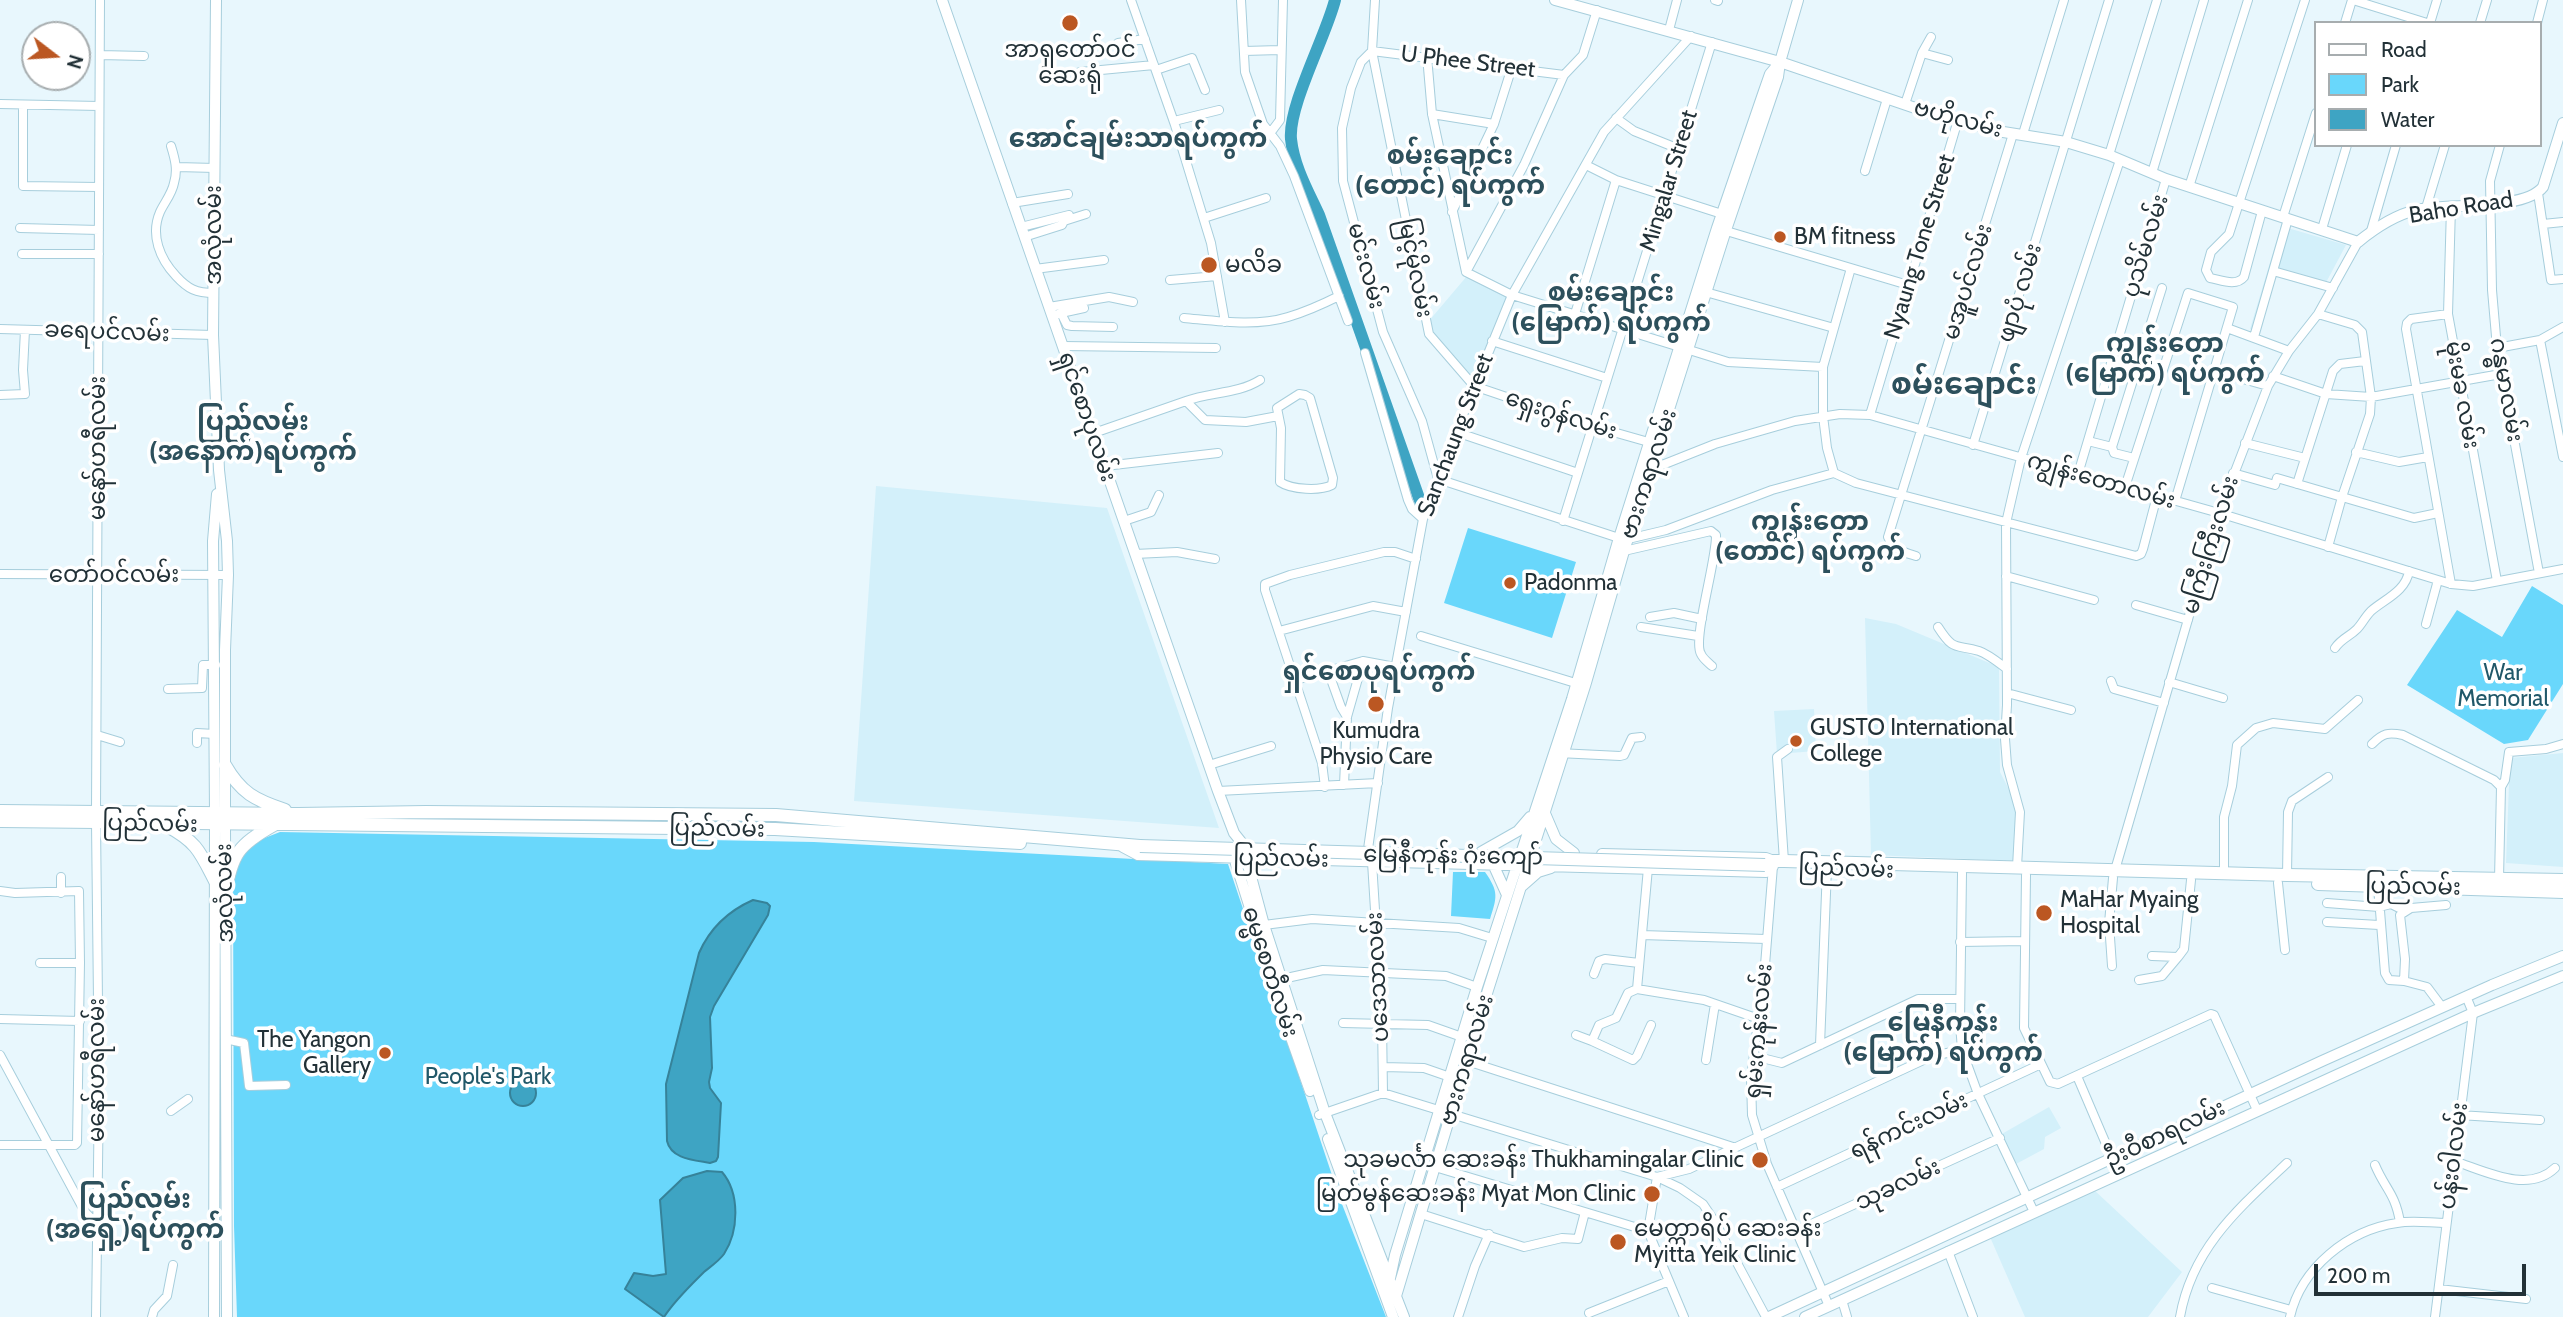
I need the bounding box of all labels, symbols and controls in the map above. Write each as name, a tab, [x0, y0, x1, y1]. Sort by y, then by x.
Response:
marker: အာရှတော်ဝင် ဆေးရုံ	[1060, 13, 1080, 33]
north arrow	[21, 21, 91, 91]
legend	[2314, 21, 2542, 147]
place label: အာရှတော်ဝင် ဆေးရုံ	[1004, 36, 1136, 90]
text: Road	[2381, 37, 2427, 62]
street label: U Phee Street	[1399, 40, 1537, 84]
text: N	[62, 52, 88, 71]
text: Park	[2381, 72, 2419, 97]
street label: ဗဟိုလမ်း	[1911, 94, 2005, 144]
street label: Mingalar Street	[1634, 107, 1704, 255]
text: Water	[2381, 107, 2434, 132]
district label: အောင်ချမ်းသာရပ်ကွက်	[1009, 123, 1267, 155]
district label: စမ်းချောင်း (တောင်) ရပ်ကွက်	[1355, 140, 1545, 202]
street label: Nyaung Tone Street	[1879, 151, 1961, 343]
street label: အလုံလမ်း	[200, 185, 228, 285]
street label: Baho Road	[2407, 186, 2515, 230]
street label: ပုသိမ်လမ်း	[2117, 191, 2175, 301]
street label: မြင့်မိုလမ်း	[1392, 216, 1438, 320]
street label: မင်းလမ်း	[1341, 220, 1391, 312]
street label: မအူပင်လမ်း	[1937, 221, 1999, 343]
place label: BM fitness	[1794, 223, 1895, 251]
marker: BM fitness	[1772, 229, 1788, 245]
street label: ဖျာပုံ လမ်း	[1992, 240, 2048, 346]
place label: မလိခ	[1225, 251, 1282, 279]
marker: မလိခ	[1199, 255, 1219, 275]
district label: စမ်းချောင်း (မြောက်) ရပ်ကွက်	[1511, 277, 1711, 338]
street label: ခရေပင်လမ်း	[44, 316, 170, 348]
district label: ကျွန်းတော (မြောက်) ရပ်ကွက်	[2065, 328, 2265, 390]
street label: ဂန္ဓမာလမ်း	[2483, 336, 2529, 444]
street label: မိုးမခ လမ်း	[2439, 339, 2485, 451]
street label: ရှင်စောပုလမ်း	[1052, 348, 1122, 486]
street label: Sanchaung Street	[1412, 350, 1500, 520]
district label: စမ်းချောင်း	[1891, 367, 2037, 403]
street label: မနော်ဟရီလမ်း	[84, 376, 112, 520]
street label: ရှေးဂွန်လမ်း	[1502, 384, 1620, 446]
street label: ဗားကရာလမ်း	[1615, 405, 1683, 543]
district label: ပြည်လမ်း (အနောက်)ရပ်ကွက်	[149, 406, 357, 467]
street label: ကျွန်းတောလမ်း	[2024, 447, 2178, 515]
street label: မကြီးကြီးလမ်း	[2177, 473, 2245, 617]
district label: ကျွန်းတော (တောင်) ရပ်ကွက်	[1715, 506, 1905, 568]
street label: တော်ဝင်လမ်း	[49, 561, 179, 589]
place label: Padonma	[1524, 569, 1617, 597]
marker: Padonma	[1502, 575, 1518, 591]
district label: ရှင်စောပုရပ်ကွက်	[1283, 656, 1475, 688]
park label: War Memorial	[2457, 659, 2549, 713]
marker: Kumudra Physio Care	[1366, 694, 1386, 714]
place label: GUSTO International College	[1810, 714, 2013, 768]
place label: Kumudra Physio Care	[1320, 717, 1432, 771]
marker: GUSTO International College	[1788, 733, 1804, 749]
street label: ပြည်လမ်း	[102, 809, 198, 839]
street label: ပြည်လမ်း	[669, 814, 765, 844]
street label: မြေနီကုန်း ဂုံးကျော်	[1363, 841, 1543, 871]
street label: အလုံလမ်း	[210, 843, 240, 943]
street label: ပြည်လမ်း	[1233, 844, 1329, 874]
street label: ပြည်လမ်း	[1798, 854, 1894, 884]
street label: ပြည်လမ်း	[2365, 872, 2461, 902]
place label: MaHar Myaing Hospital	[2060, 886, 2199, 940]
street label: ဓမ္မစေတီလမ်း	[1236, 903, 1304, 1041]
marker: MaHar Myaing Hospital	[2034, 903, 2054, 923]
street label: ပဒေသာလမ်း	[1361, 911, 1395, 1043]
street label: ရှမ်းကုန်းလမ်း	[1739, 962, 1779, 1100]
street label: ဗားကရာလမ်း	[1434, 991, 1500, 1129]
street label: မနော်ဟရီလမ်း	[83, 998, 111, 1142]
district label: မြေနီကုန်း (မြောက်) ရပ်ကွက်	[1843, 1007, 2043, 1068]
place label: The Yangon Gallery	[257, 1026, 371, 1080]
marker: The Yangon Gallery	[377, 1045, 393, 1061]
park label: People's Park	[425, 1063, 551, 1091]
street label: ရန်ကင်းလမ်း	[1846, 1087, 1972, 1165]
street label: ဦးဝီစာရလမ်း	[2100, 1094, 2230, 1174]
street label: ပန်းဝါလမ်း	[2434, 1101, 2474, 1211]
place label: သုခမင်္လာ ဆေးခန်း Thukhamingalar Clinic	[1343, 1146, 1744, 1174]
marker: သုခမင်္လာ ဆေးခန်း Thukhamingalar Clinic	[1750, 1150, 1770, 1170]
street label: သုခလမ်း	[1851, 1153, 1945, 1217]
place label: မြတ်မွန်ဆေးခန်း Myat Mon Clinic	[1316, 1180, 1636, 1208]
district label: ပြည်လမ်း (အရှေ့)ရပ်ကွက်	[46, 1184, 224, 1246]
marker: မြတ်မွန်ဆေးခန်း Myat Mon Clinic	[1642, 1184, 1662, 1204]
place label: မေတ္တာရိပ် ဆေးခန်း Myitta Yeik Clinic	[1634, 1215, 1821, 1269]
marker: မေတ္တာရိပ် ဆေးခန်း Myitta Yeik Clinic	[1608, 1232, 1628, 1252]
scale bar	[2318, 1250, 2530, 1294]
text: 200 m	[2327, 1263, 2390, 1288]

